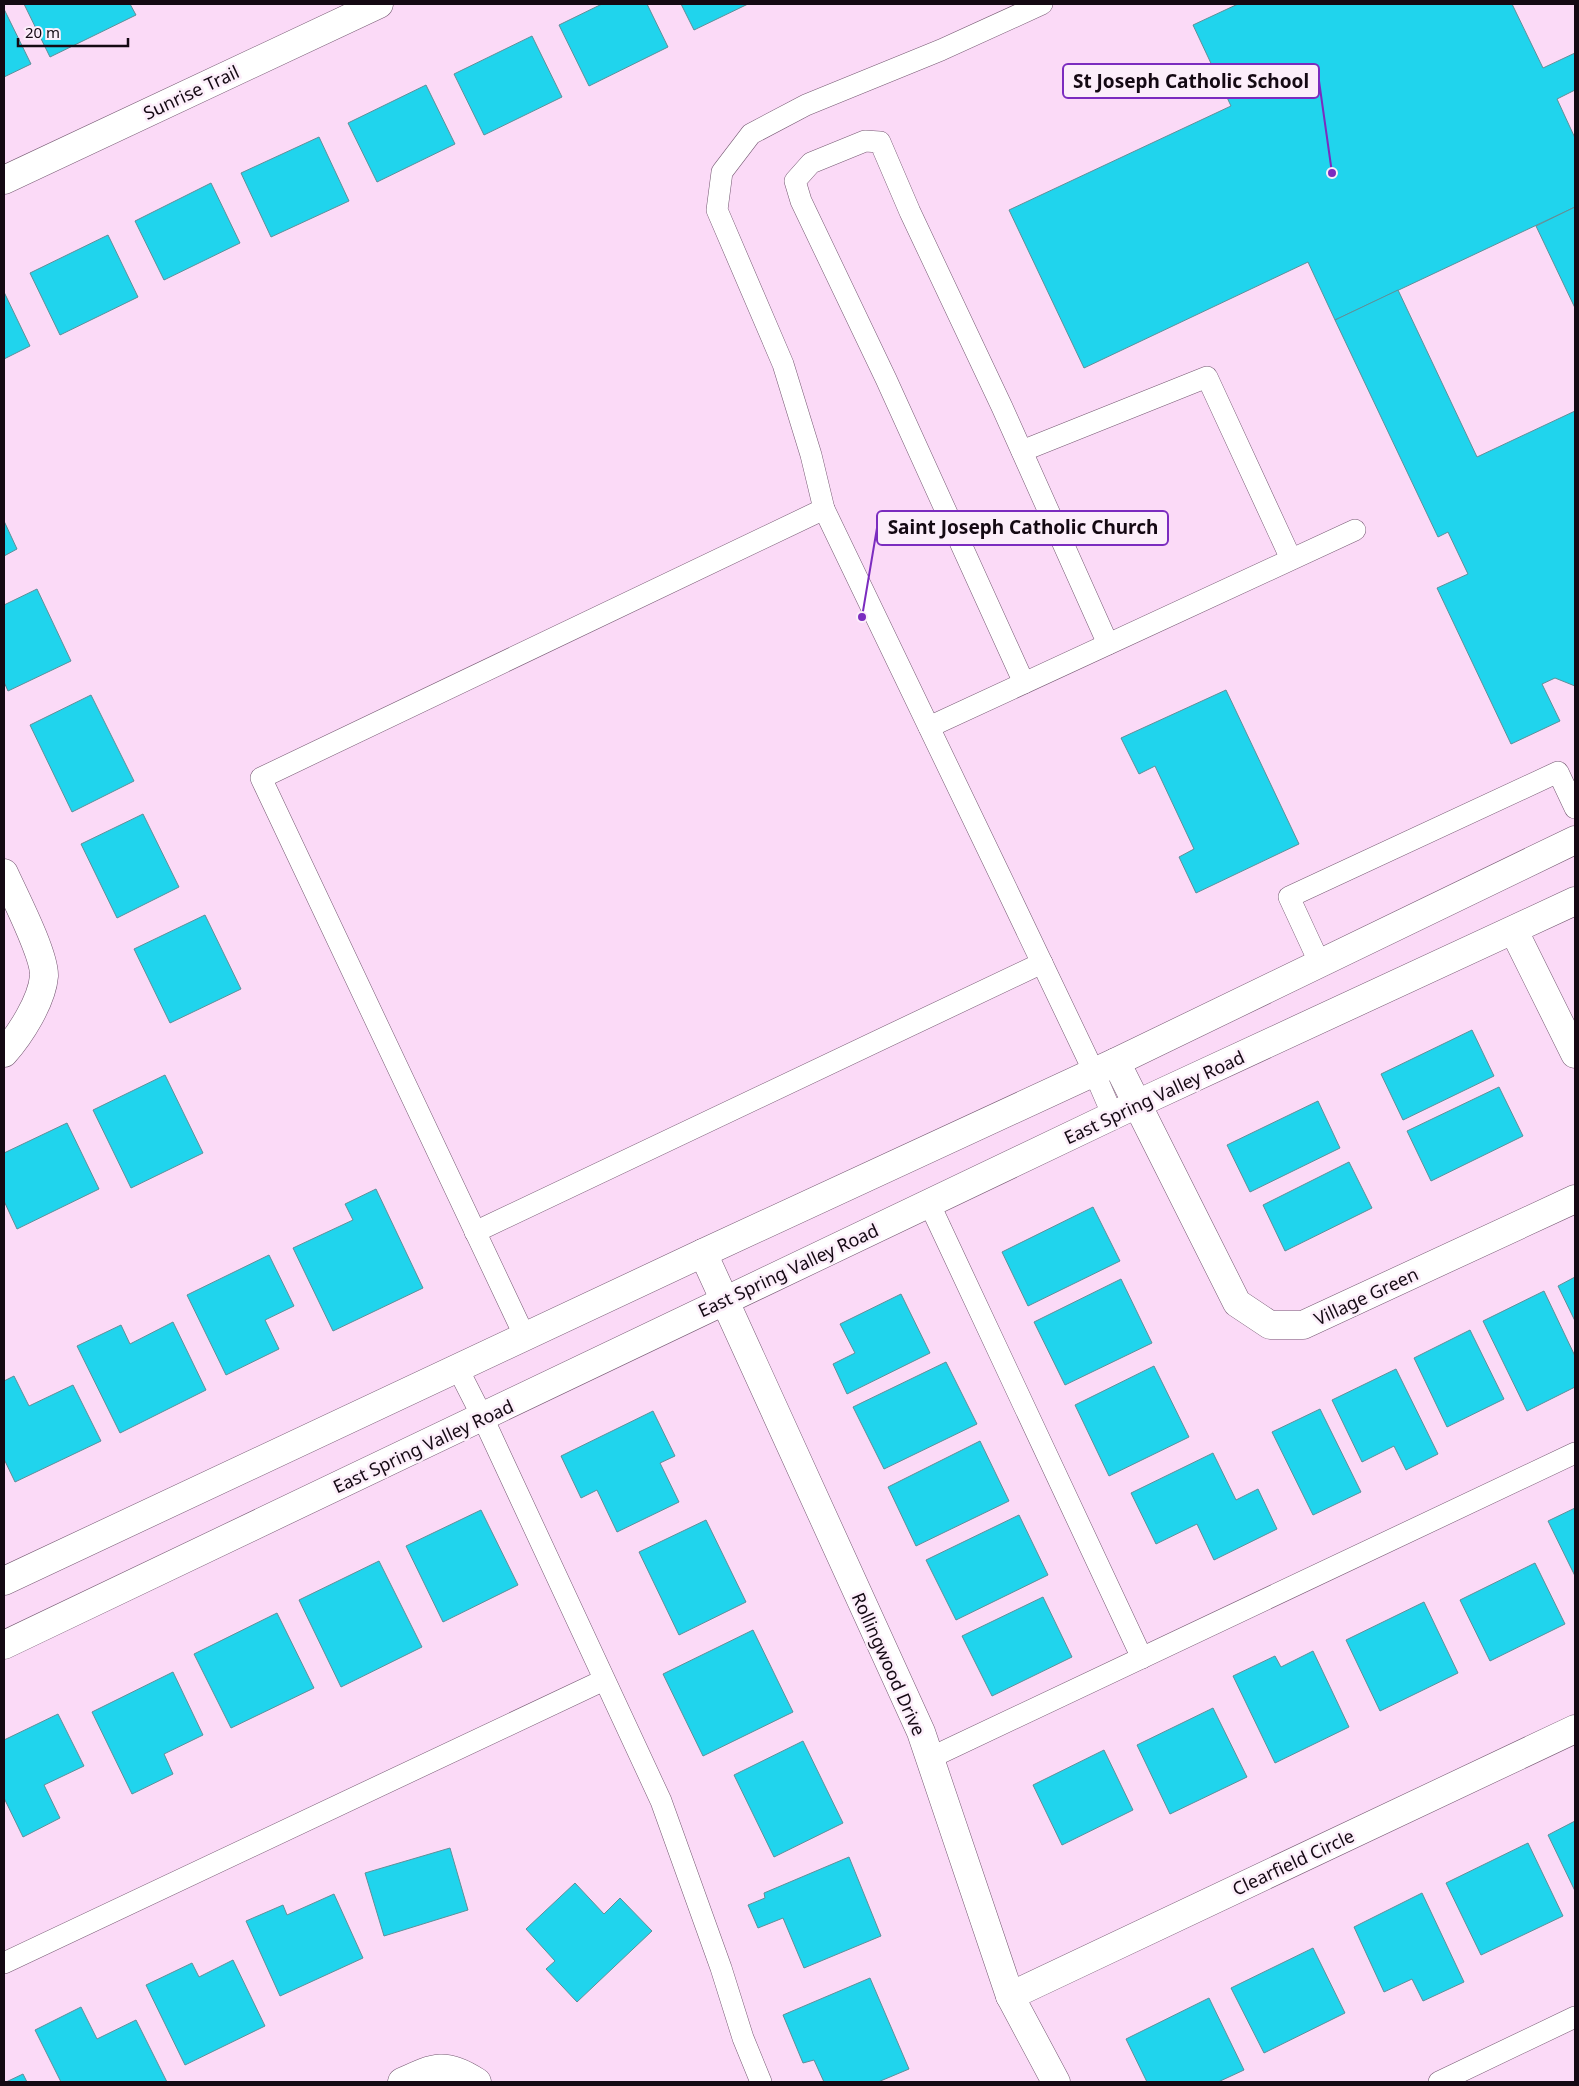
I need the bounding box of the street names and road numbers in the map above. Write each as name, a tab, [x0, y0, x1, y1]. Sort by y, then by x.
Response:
street label: Sunrise Trail	[139, 59, 243, 125]
street label: East Spring Valley Road	[1060, 1045, 1248, 1149]
street label: East Spring Valley Road	[694, 1218, 882, 1322]
street label: Village Green	[1310, 1261, 1422, 1331]
street label: East Spring Valley Road	[329, 1394, 517, 1498]
street label: Rollingwood Drive	[847, 1589, 931, 1739]
street label: Clearfield Circle	[1228, 1823, 1358, 1901]

